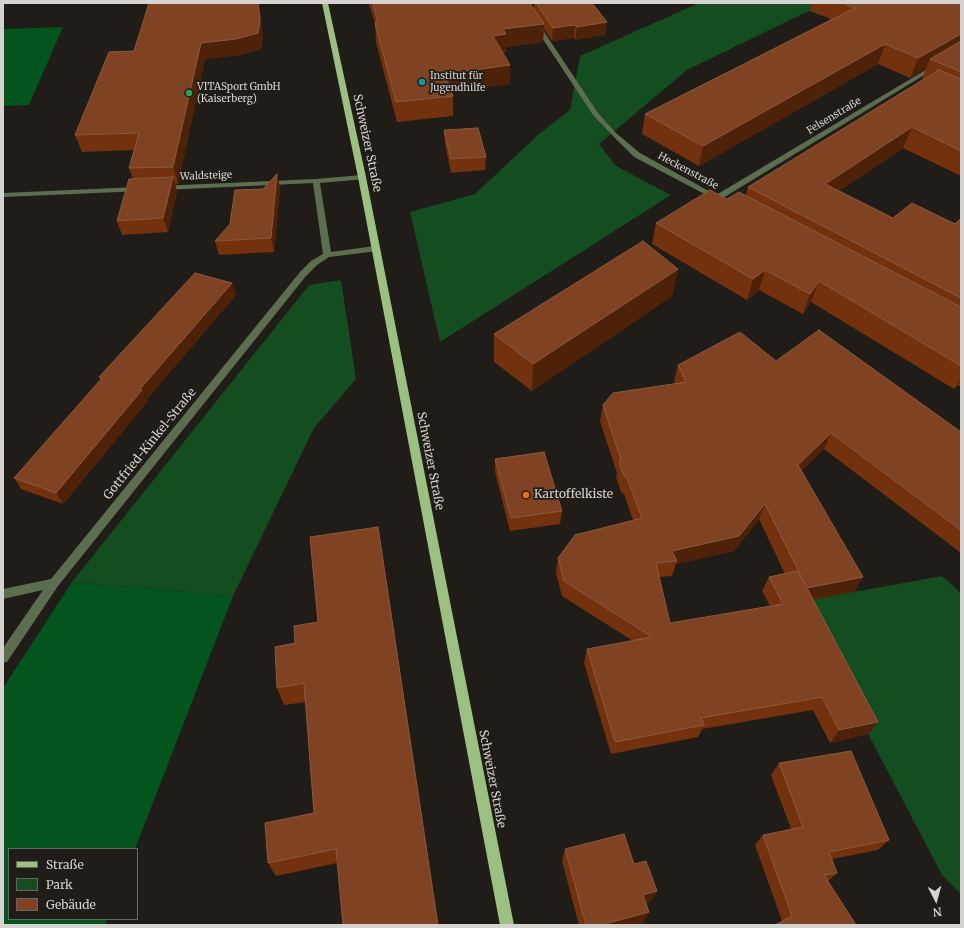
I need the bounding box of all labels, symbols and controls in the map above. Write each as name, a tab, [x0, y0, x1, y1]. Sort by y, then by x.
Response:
place label: Institut für Jugendhilfe	[430, 70, 485, 94]
marker: Institut für Jugendhilfe	[417, 77, 427, 87]
place label: VITASport GmbH (Kaiserberg)	[197, 81, 280, 104]
marker: VITASport GmbH (Kaiserberg)	[184, 88, 194, 98]
street label: Schweizer Straße	[350, 93, 384, 193]
street label: Felsenstraße	[805, 95, 863, 137]
street label: Heckenstraße	[656, 150, 720, 192]
street label: Waldsteige	[180, 169, 232, 183]
street label: Gottfried-Kinkel-Straße	[101, 385, 199, 503]
street label: Schweizer Straße	[413, 411, 447, 511]
place label: Kartoffelkiste	[534, 488, 613, 502]
marker: Kartoffelkiste	[521, 490, 531, 500]
street label: Schweizer Straße	[475, 729, 509, 829]
legend	[8, 848, 138, 920]
text: Straße	[46, 857, 84, 872]
text: Park	[46, 877, 73, 892]
north arrow	[916, 880, 956, 920]
text: Gebäude	[46, 897, 96, 912]
text: N	[932, 905, 942, 919]

